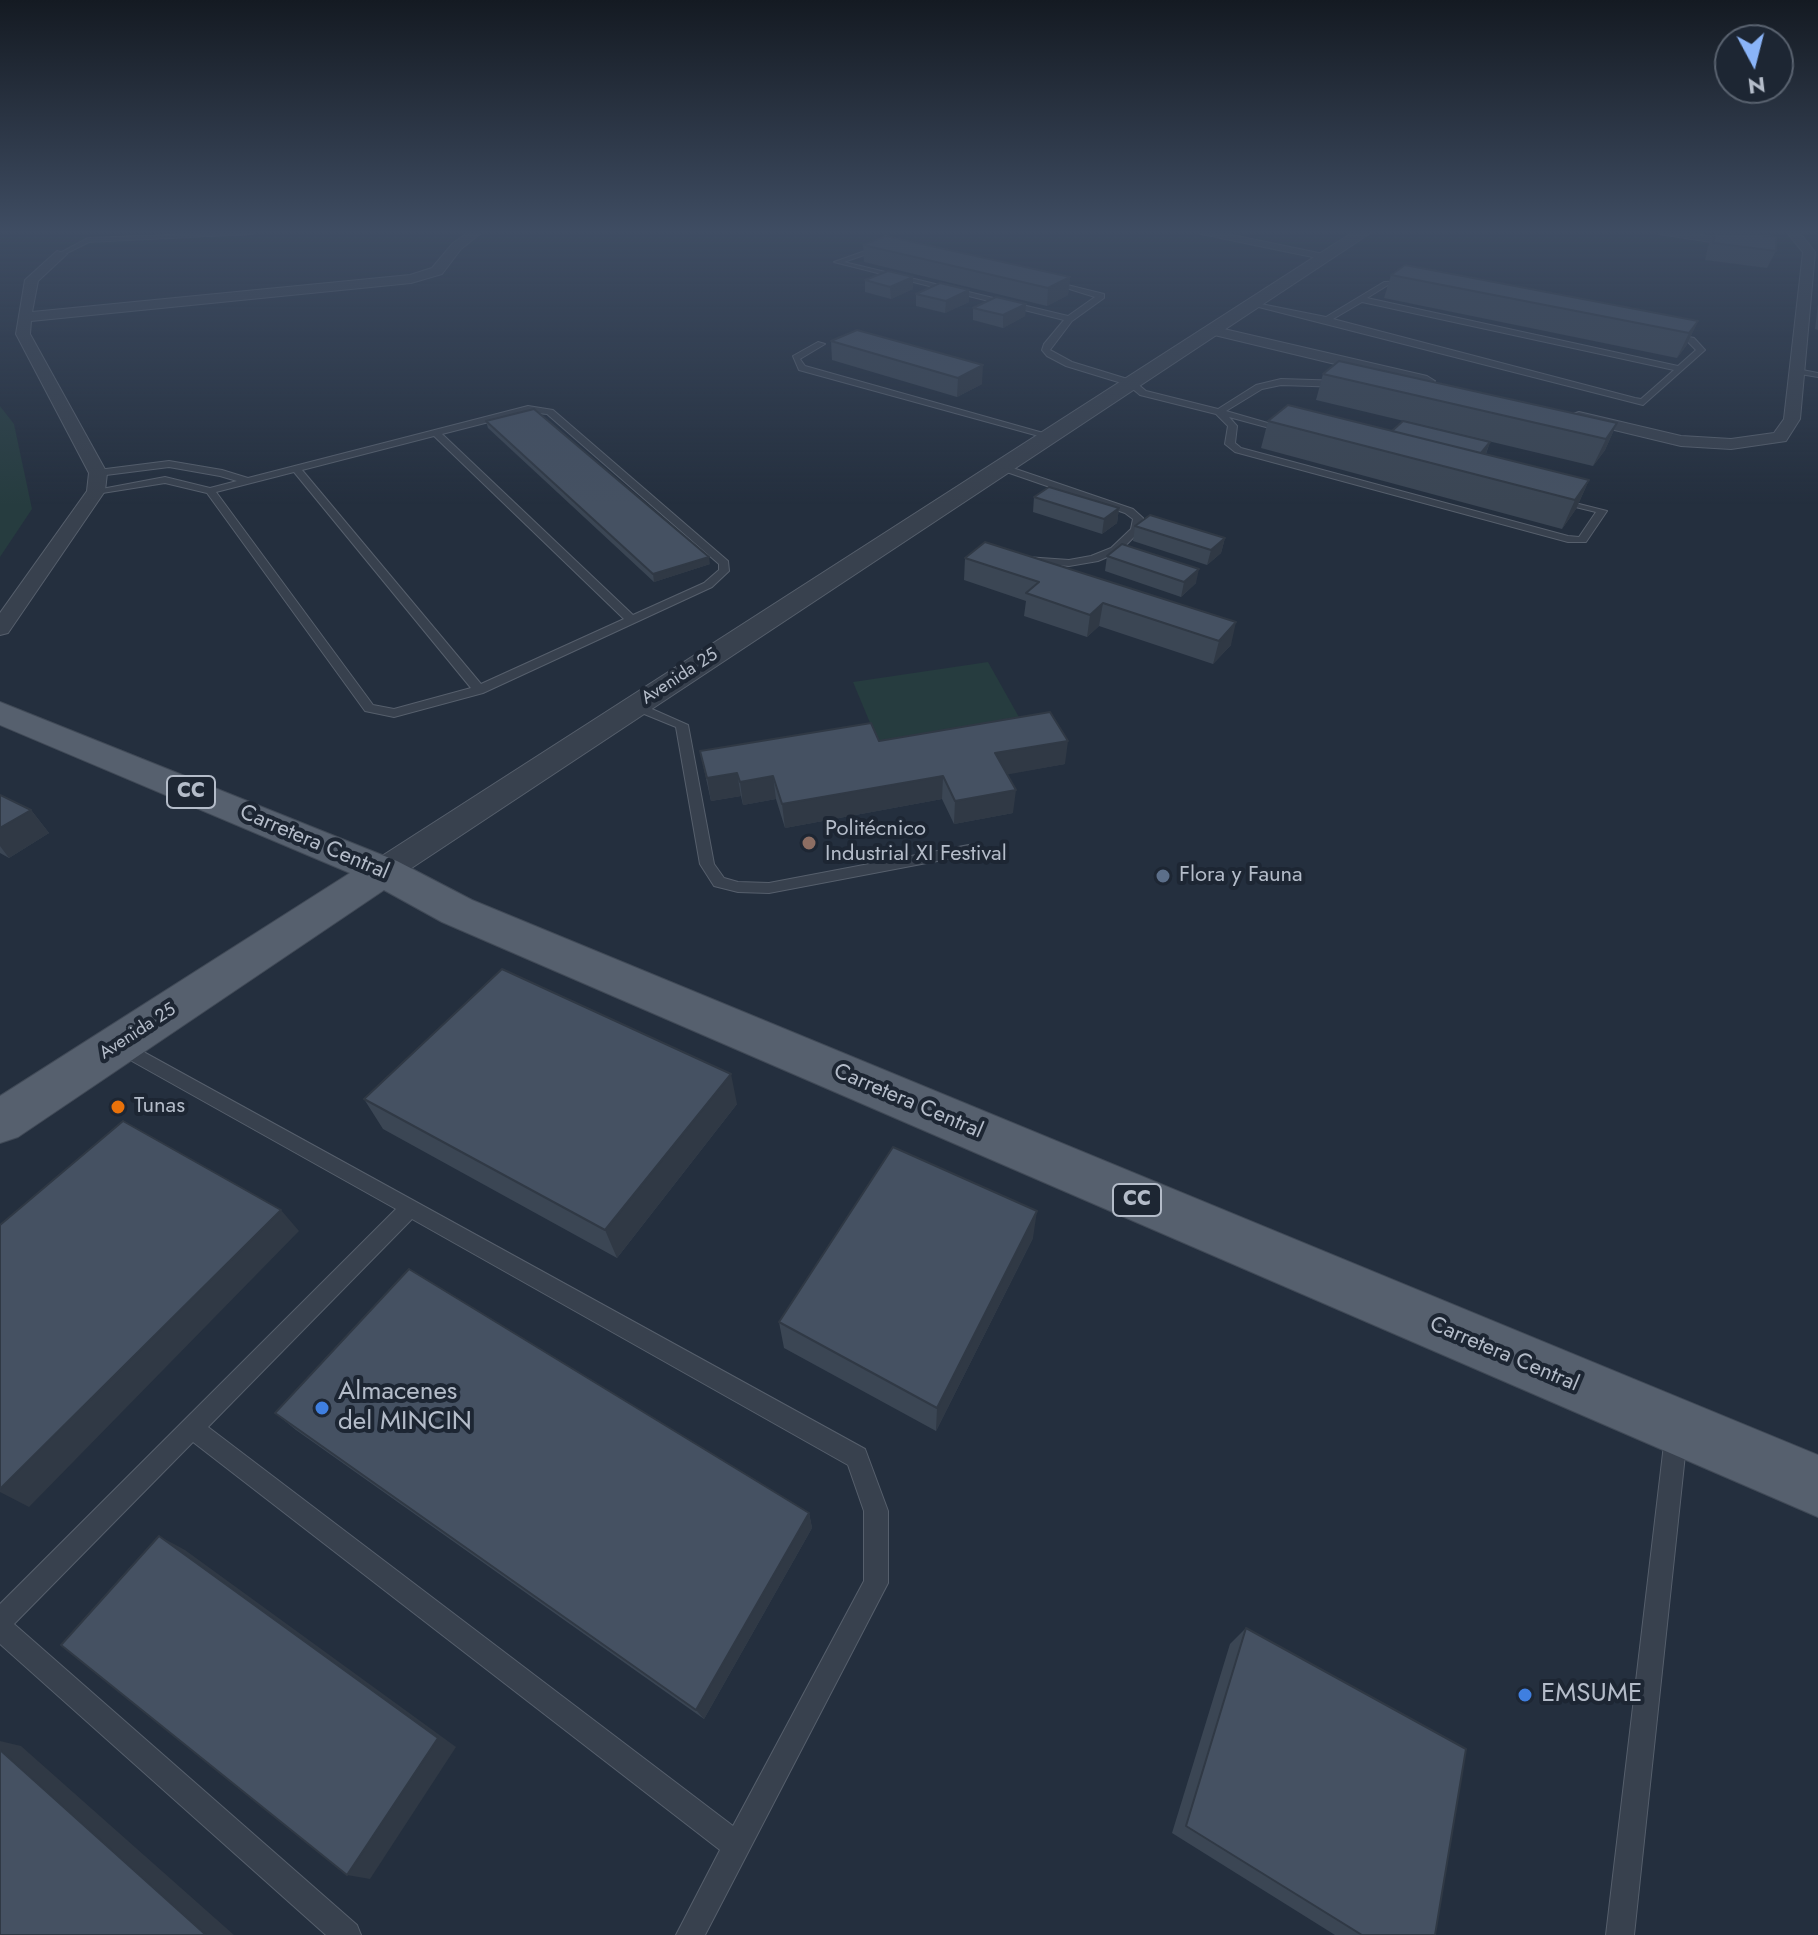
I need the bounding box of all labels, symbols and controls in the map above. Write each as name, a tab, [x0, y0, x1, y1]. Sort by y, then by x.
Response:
north arrow	[1714, 24, 1794, 104]
text: N	[1746, 69, 1767, 103]
street label: Avenida 25	[638, 644, 722, 710]
road number: CC	[167, 776, 215, 808]
street label: Carretera Central	[235, 800, 393, 886]
place label: Politécnico Industrial XI Festival	[825, 817, 1007, 868]
marker: Politécnico Industrial XI Festival	[800, 834, 818, 852]
place label: Flora y Fauna	[1179, 863, 1303, 889]
marker: Flora y Fauna	[1154, 867, 1172, 885]
street label: Avenida 25	[96, 999, 180, 1065]
street label: Carretera Central	[829, 1059, 987, 1145]
place label: Tunas	[134, 1094, 185, 1120]
marker: Tunas	[109, 1098, 127, 1116]
road number: CC	[1113, 1184, 1161, 1216]
street label: Carretera Central	[1425, 1312, 1583, 1398]
place label: Almacenes del MINCIN	[338, 1377, 472, 1438]
marker: Almacenes del MINCIN	[313, 1399, 331, 1417]
place label: EMSUME	[1541, 1679, 1642, 1711]
marker: EMSUME	[1516, 1686, 1534, 1704]

